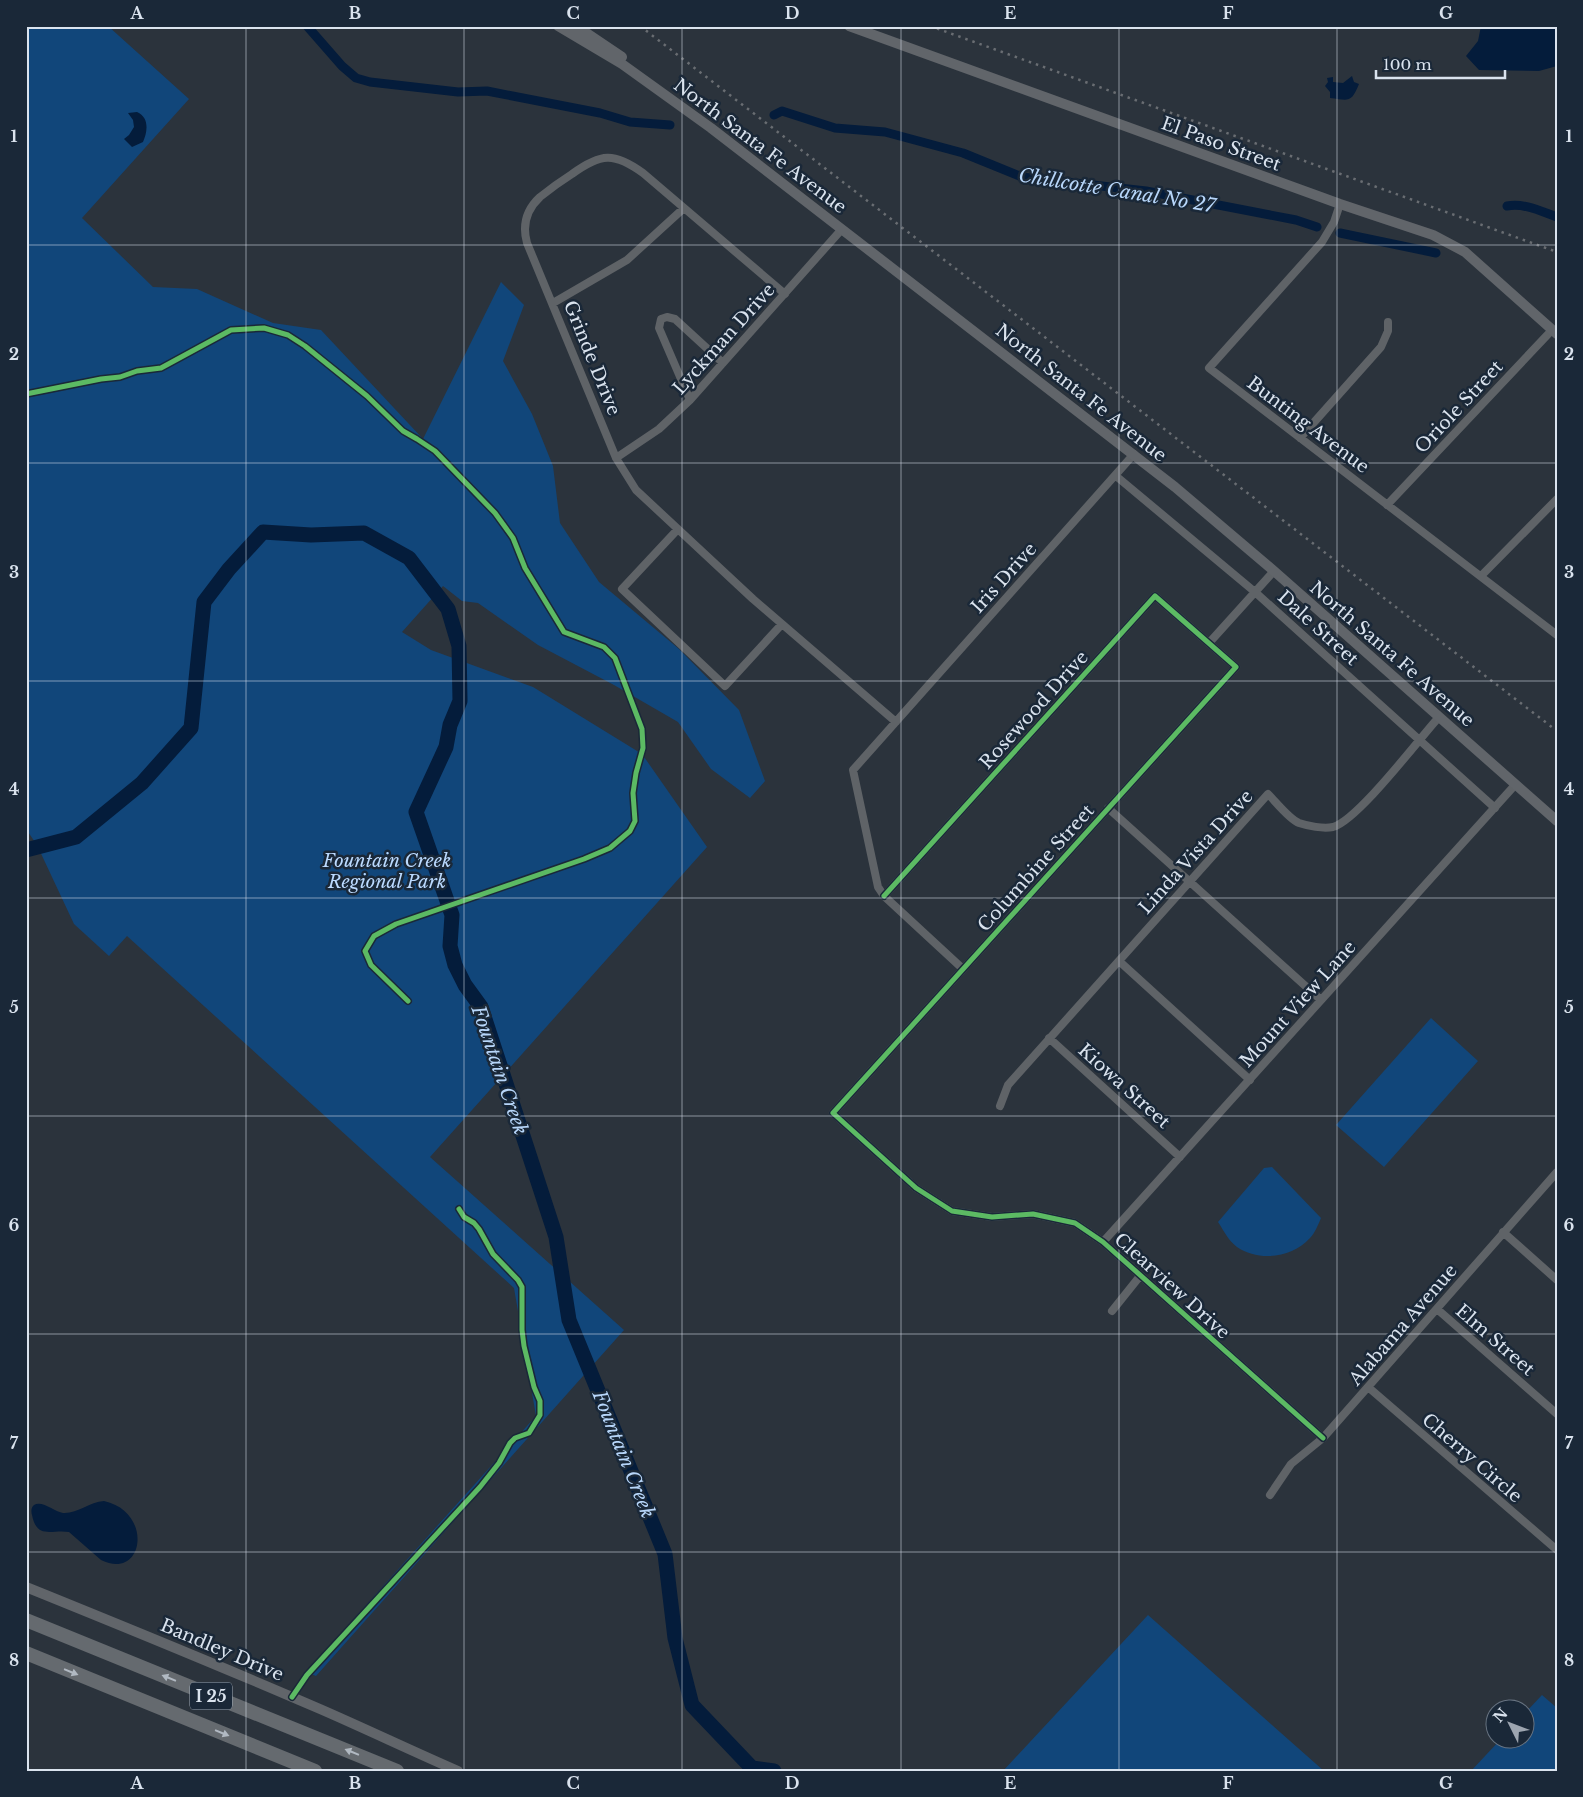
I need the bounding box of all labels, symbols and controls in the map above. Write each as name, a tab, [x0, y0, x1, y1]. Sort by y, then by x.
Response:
text: A	[130, 3, 145, 23]
text: B	[349, 3, 362, 23]
text: C	[566, 3, 580, 23]
text: D	[785, 3, 799, 23]
text: E	[1004, 3, 1016, 23]
text: F	[1222, 3, 1234, 23]
text: G	[1439, 3, 1453, 23]
scale bar	[1376, 48, 1504, 80]
text: 100 m	[1383, 55, 1432, 74]
street label: North Santa Fe Avenue	[669, 74, 851, 218]
street label: El Paso Street	[1158, 112, 1284, 176]
text: 1	[11, 126, 18, 146]
text: 1	[1566, 126, 1573, 146]
water label: Chillcotte Canal No 27	[1017, 164, 1219, 218]
street label: Lyckman Drive	[668, 279, 780, 399]
street label: Grinde Drive	[559, 297, 625, 419]
street label: North Santa Fe Avenue	[991, 319, 1171, 467]
text: 2	[9, 344, 19, 364]
text: 2	[1564, 344, 1574, 364]
street label: Oriole Street	[1410, 356, 1508, 458]
street label: Bunting Avenue	[1243, 372, 1373, 478]
street label: Iris Drive	[967, 538, 1041, 618]
text: 3	[9, 562, 19, 582]
text: 3	[1564, 562, 1574, 582]
street label: North Santa Fe Avenue	[1305, 577, 1479, 731]
street label: Dale Street	[1273, 586, 1363, 670]
street label: Rosewood Drive	[975, 646, 1093, 774]
text: 4	[9, 779, 19, 799]
text: 4	[1564, 779, 1574, 799]
street label: Linda Vista Drive	[1134, 785, 1258, 919]
street label: Columbine Street	[973, 800, 1099, 936]
park label: Fountain Creek Regional Park	[322, 850, 451, 893]
street label: Mount View Lane	[1235, 936, 1361, 1072]
text: 5	[9, 997, 19, 1017]
text: 5	[1564, 997, 1574, 1017]
water label: Fountain Creek	[466, 1001, 532, 1138]
street label: Kiowa Street	[1074, 1039, 1175, 1133]
text: 6	[9, 1215, 20, 1235]
text: 6	[1564, 1215, 1575, 1235]
street label: Clearview Drive	[1110, 1228, 1234, 1344]
street label: Alabama Avenue	[1344, 1260, 1462, 1391]
street label: Elm Street	[1451, 1300, 1539, 1380]
water label: Fountain Creek	[587, 1386, 660, 1521]
street label: Cherry Circle	[1418, 1409, 1526, 1507]
text: 7	[10, 1433, 19, 1453]
text: 7	[1565, 1433, 1574, 1453]
street label: Bandley Drive	[157, 1614, 287, 1686]
text: 8	[9, 1650, 19, 1670]
text: 8	[1564, 1650, 1574, 1670]
one-way arrow	[64, 1668, 79, 1676]
one-way arrow	[161, 1674, 176, 1681]
road number: I 25	[190, 1682, 232, 1710]
north arrow	[1486, 1700, 1536, 1750]
text: N	[1489, 1704, 1511, 1726]
one-way arrow	[215, 1729, 230, 1737]
one-way arrow	[344, 1748, 359, 1756]
text: A	[130, 1773, 145, 1793]
text: B	[349, 1773, 362, 1793]
text: C	[566, 1773, 580, 1793]
text: D	[785, 1773, 799, 1793]
text: E	[1004, 1773, 1016, 1793]
text: F	[1222, 1773, 1234, 1793]
text: G	[1439, 1773, 1453, 1793]

